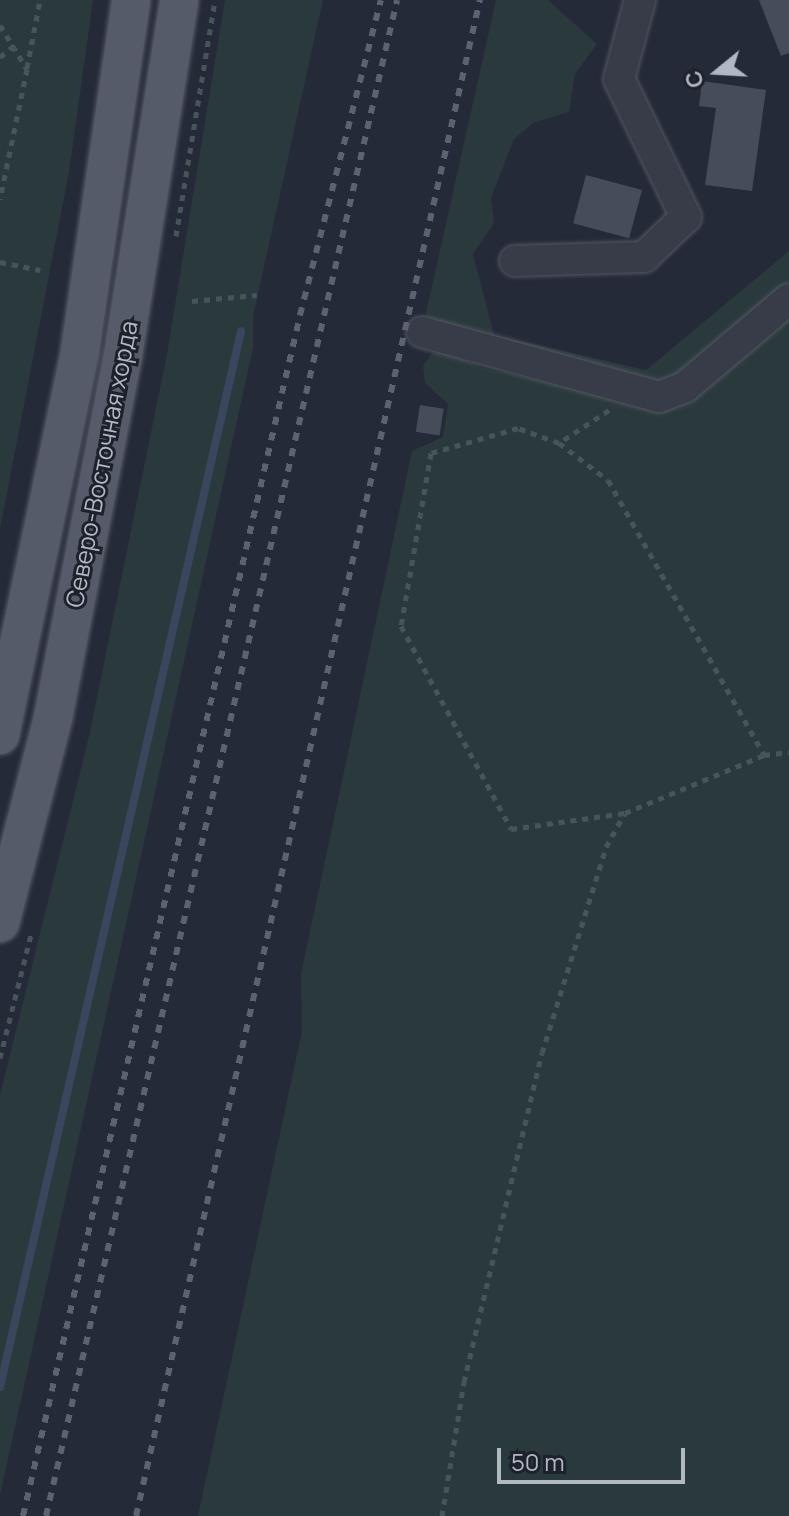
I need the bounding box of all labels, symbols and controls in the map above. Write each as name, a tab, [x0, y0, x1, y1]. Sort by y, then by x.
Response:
north arrow	[677, 32, 757, 112]
text: С	[677, 67, 711, 92]
street label: Северо-Восточная хорда	[59, 318, 143, 610]
scale bar	[501, 1432, 689, 1482]
text: 50 m	[511, 1445, 565, 1478]

